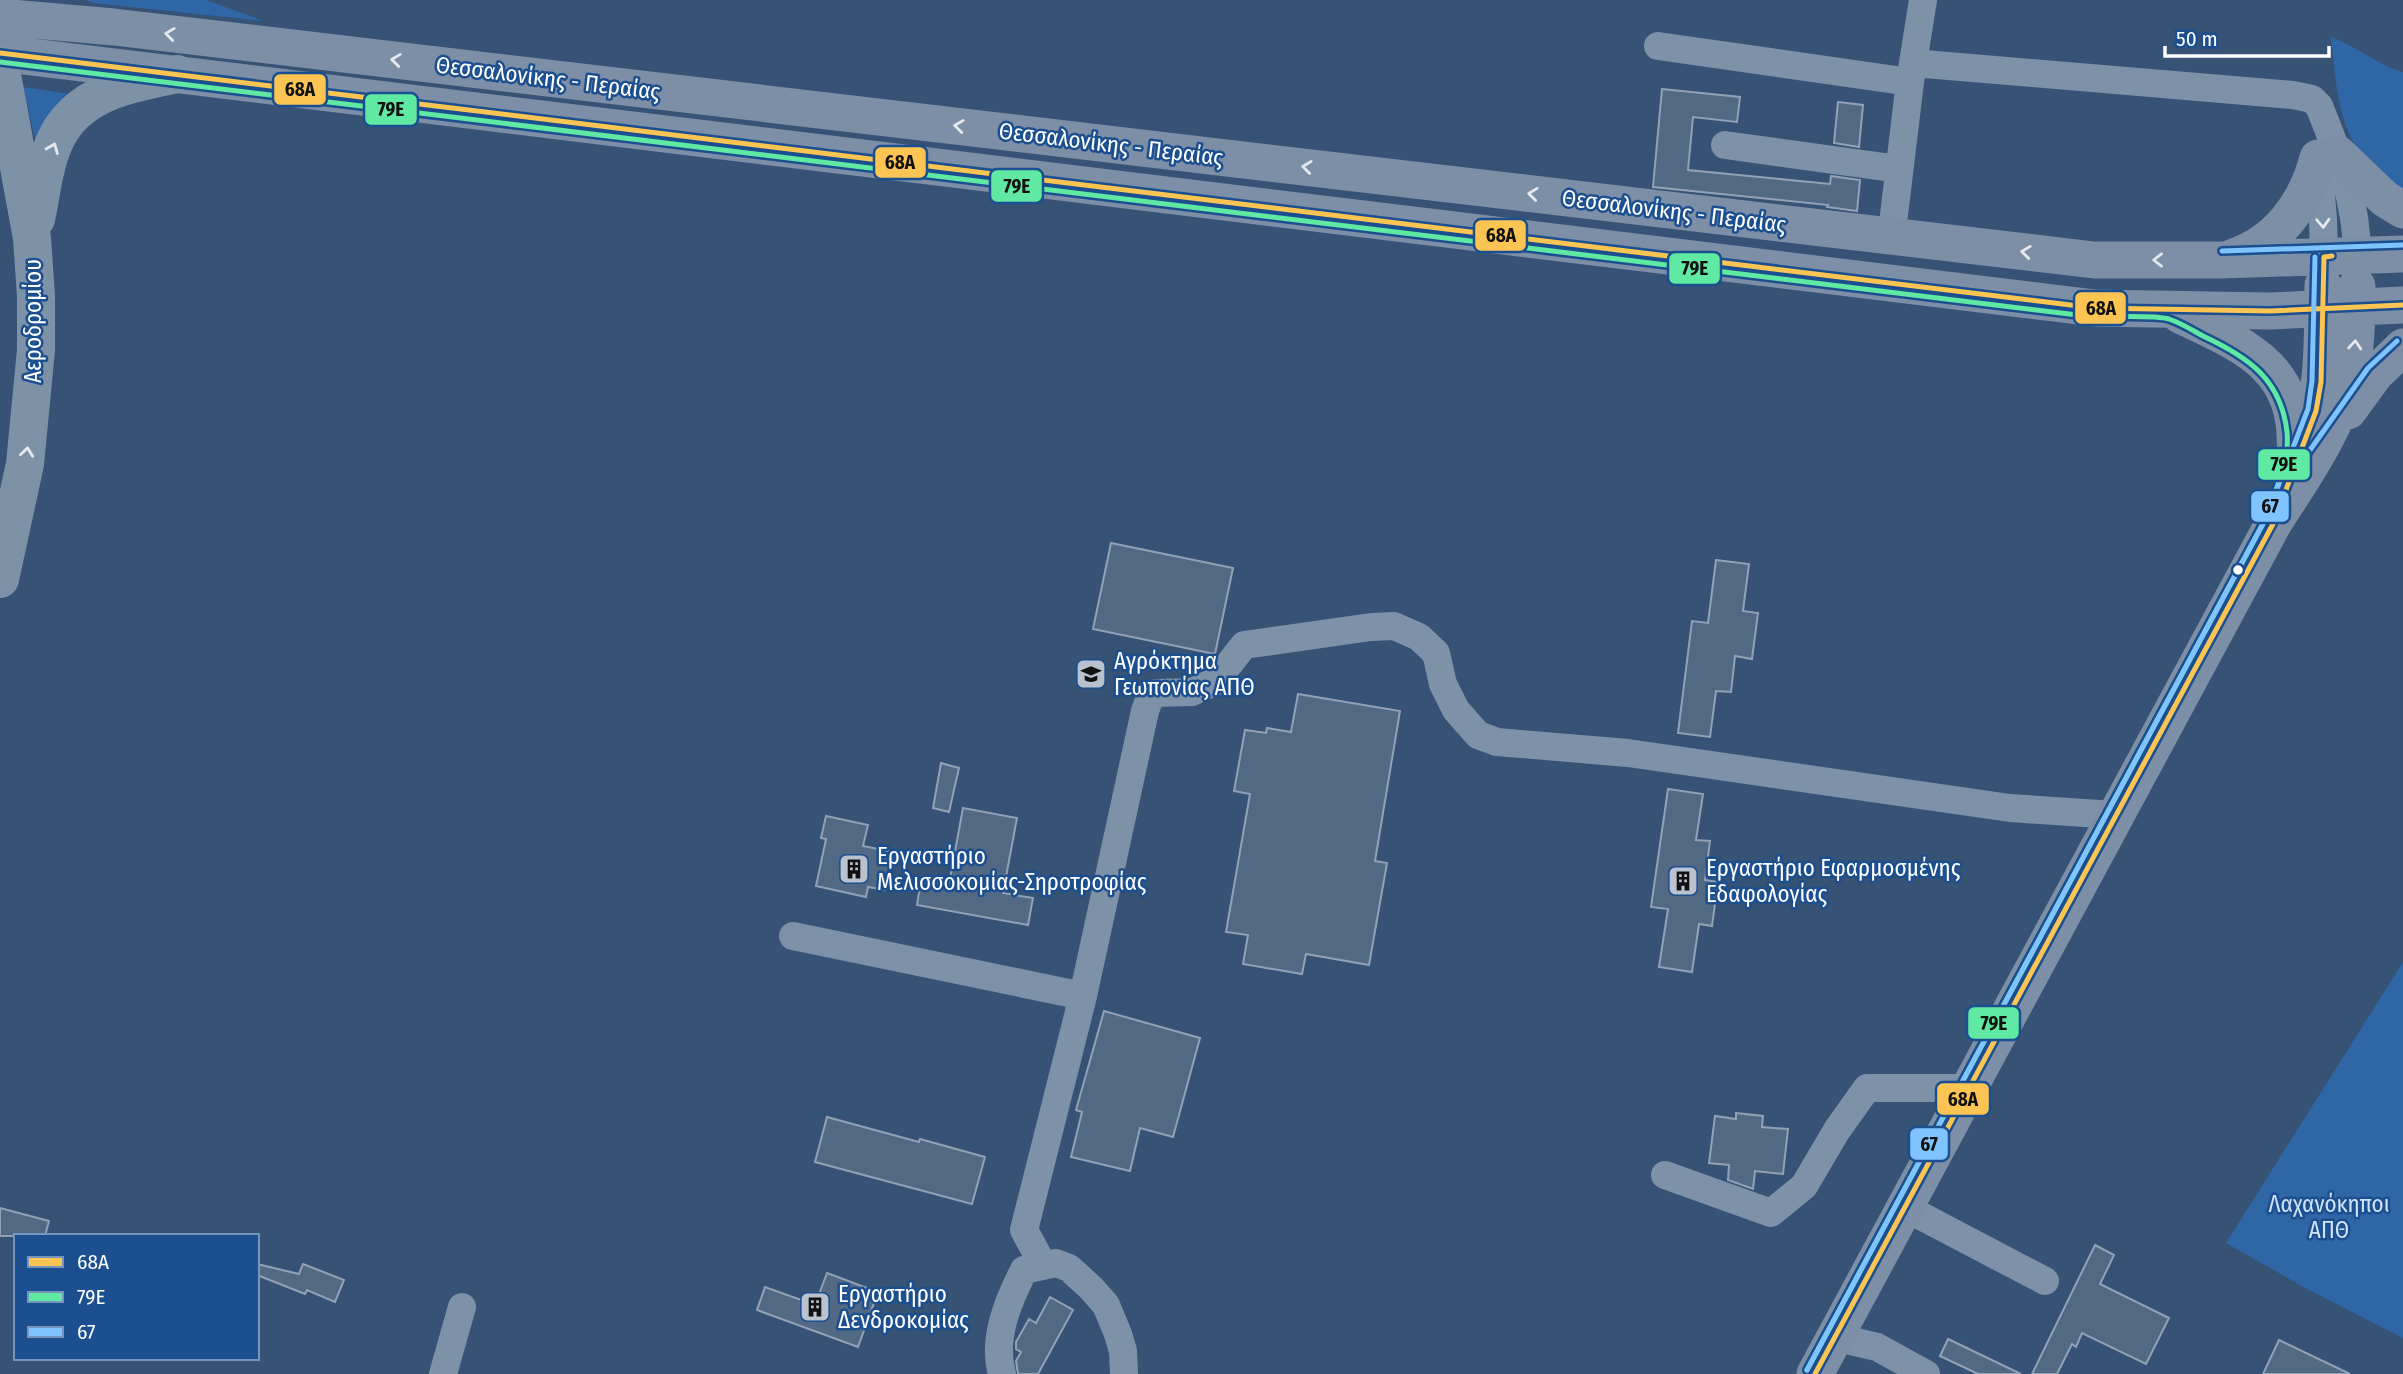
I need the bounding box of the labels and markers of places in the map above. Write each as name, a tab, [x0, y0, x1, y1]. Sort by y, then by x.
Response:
unlabelled marker	[2231, 563, 2245, 577]
place label: Αγρόκτημα Γεωπονίας ΑΠΘ	[1114, 647, 1255, 701]
school or university icon: Αγρόκτημα Γεωπονίας ΑΠΘ	[1074, 657, 1108, 691]
place label: Εργαστήριο Μελισσοκομίας-Σηροτροφίας	[877, 842, 1147, 896]
building icon: Εργαστήριο Μελισσοκομίας-Σηροτροφίας	[837, 852, 871, 886]
place label: Εργαστήριο Εφαρμοσμένης Εδαφολογίας	[1706, 854, 1961, 908]
building icon: Εργαστήριο Εφαρμοσμένης Εδαφολογίας	[1666, 864, 1700, 898]
place label: Εργαστήριο Δενδροκομίας	[838, 1280, 969, 1334]
building icon: Εργαστήριο Δενδροκομίας	[798, 1290, 832, 1324]

